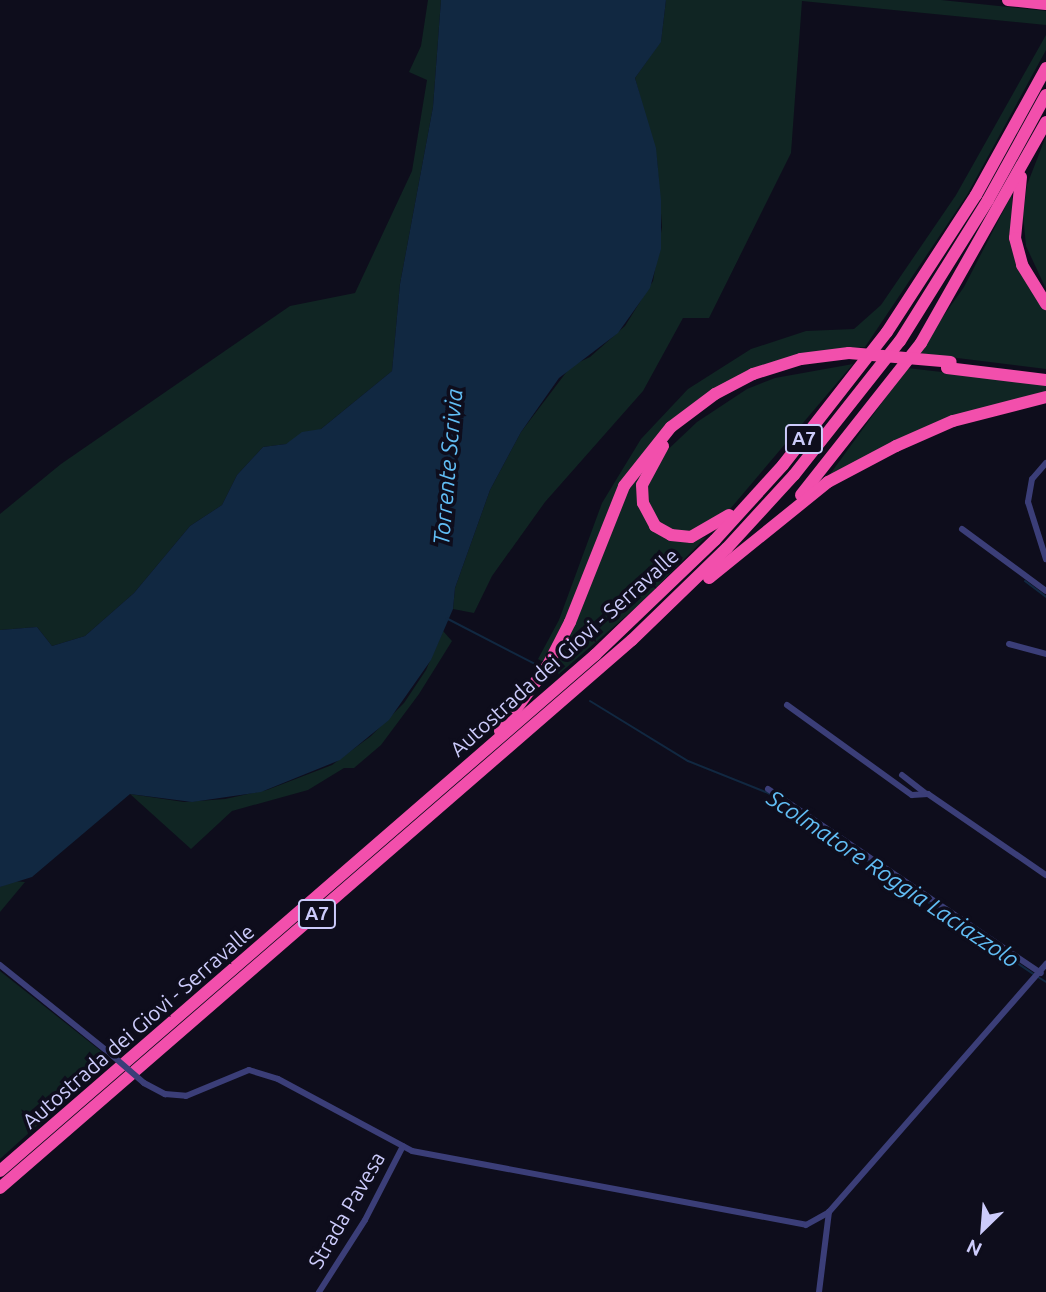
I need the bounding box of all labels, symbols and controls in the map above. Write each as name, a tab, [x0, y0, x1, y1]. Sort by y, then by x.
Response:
water label: Torrente Scrivia	[427, 387, 469, 547]
road number: A7	[785, 424, 823, 454]
street label: Autostrada dei Giovi - Serravalle	[444, 543, 684, 761]
water label: Scolmatore Roggia Laciazzolo	[762, 784, 1024, 974]
road number: A7	[298, 898, 336, 930]
street label: Autostrada dei Giovi - Serravalle	[17, 918, 259, 1134]
street label: Strada Pavesa	[302, 1147, 390, 1273]
north arrow	[948, 1194, 1018, 1264]
text: N	[963, 1235, 985, 1261]

